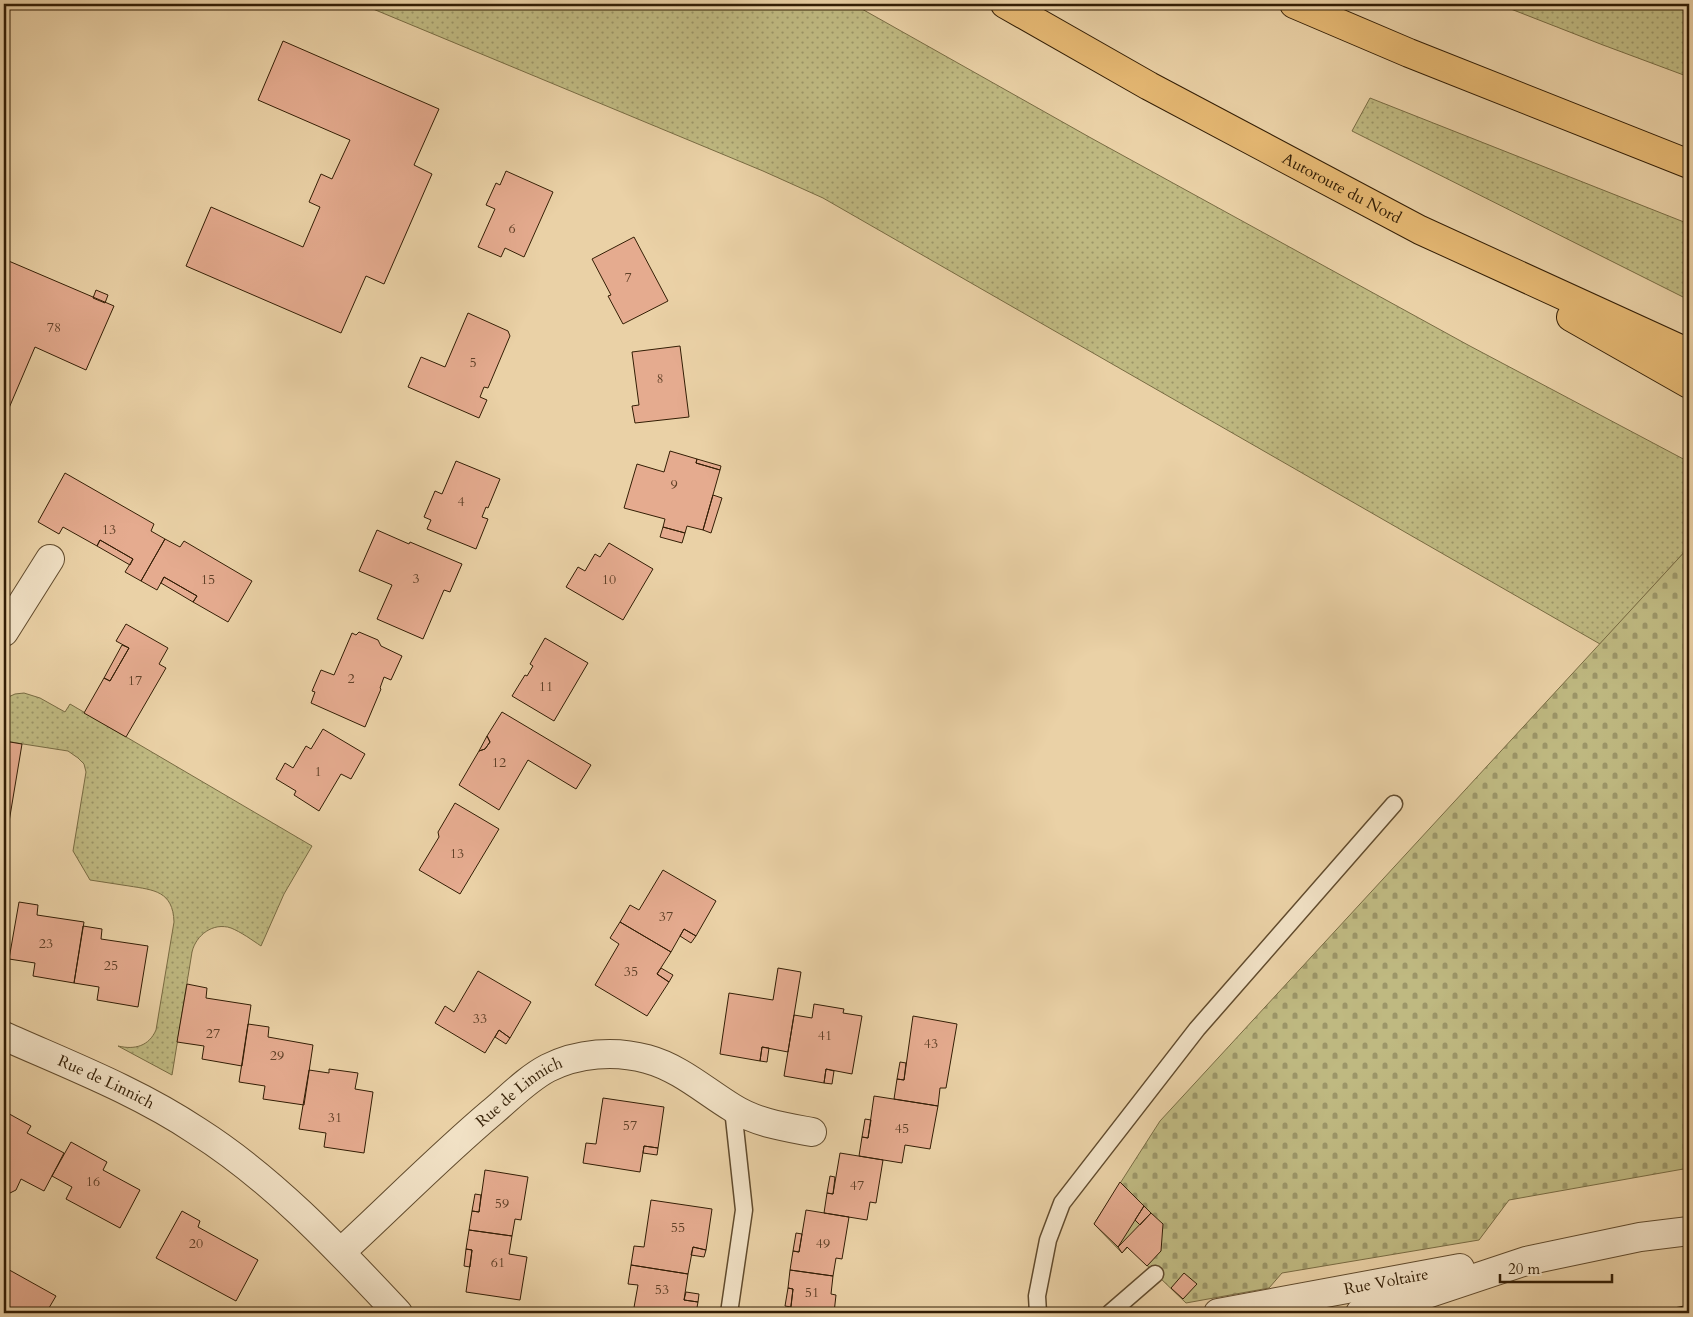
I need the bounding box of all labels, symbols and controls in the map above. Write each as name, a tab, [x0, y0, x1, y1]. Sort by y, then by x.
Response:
street label: Autoroute du Nord	[1278, 148, 1406, 229]
house number: 6	[508, 219, 516, 238]
house number: 7	[624, 268, 632, 287]
house number: 78	[47, 318, 61, 337]
house number: 5	[469, 353, 477, 372]
house number: 8	[656, 369, 664, 388]
house number: 9	[670, 475, 678, 494]
house number: 4	[457, 492, 465, 511]
house number: 13	[102, 520, 116, 539]
house number: 3	[412, 569, 420, 588]
house number: 15	[201, 570, 215, 589]
house number: 10	[602, 570, 616, 589]
house number: 2	[347, 669, 355, 688]
house number: 17	[128, 671, 142, 690]
house number: 11	[539, 677, 553, 696]
house number: 12	[492, 753, 506, 772]
house number: 1	[314, 762, 322, 781]
house number: 13	[450, 844, 464, 863]
house number: 37	[659, 907, 673, 926]
house number: 23	[39, 934, 53, 953]
house number: 25	[104, 956, 118, 975]
house number: 35	[624, 962, 638, 981]
house number: 33	[473, 1009, 487, 1028]
house number: 27	[206, 1024, 220, 1043]
house number: 41	[818, 1026, 832, 1045]
house number: 43	[924, 1034, 938, 1053]
house number: 29	[270, 1046, 284, 1065]
street label: Rue de Linnich	[54, 1050, 159, 1114]
street label: Rue de Linnich	[471, 1052, 566, 1132]
house number: 31	[328, 1108, 342, 1127]
house number: 57	[623, 1116, 637, 1135]
house number: 45	[895, 1119, 909, 1138]
house number: 16	[86, 1172, 100, 1191]
house number: 47	[850, 1176, 864, 1195]
house number: 59	[495, 1194, 509, 1213]
house number: 55	[671, 1218, 685, 1237]
house number: 20	[189, 1234, 203, 1253]
house number: 49	[816, 1234, 830, 1253]
scale bar	[1500, 1252, 1613, 1284]
house number: 61	[491, 1253, 505, 1272]
text: 20 m	[1508, 1259, 1540, 1279]
street label: Rue Voltaire	[1342, 1263, 1430, 1300]
house number: 53	[655, 1280, 669, 1299]
house number: 51	[805, 1283, 819, 1302]

